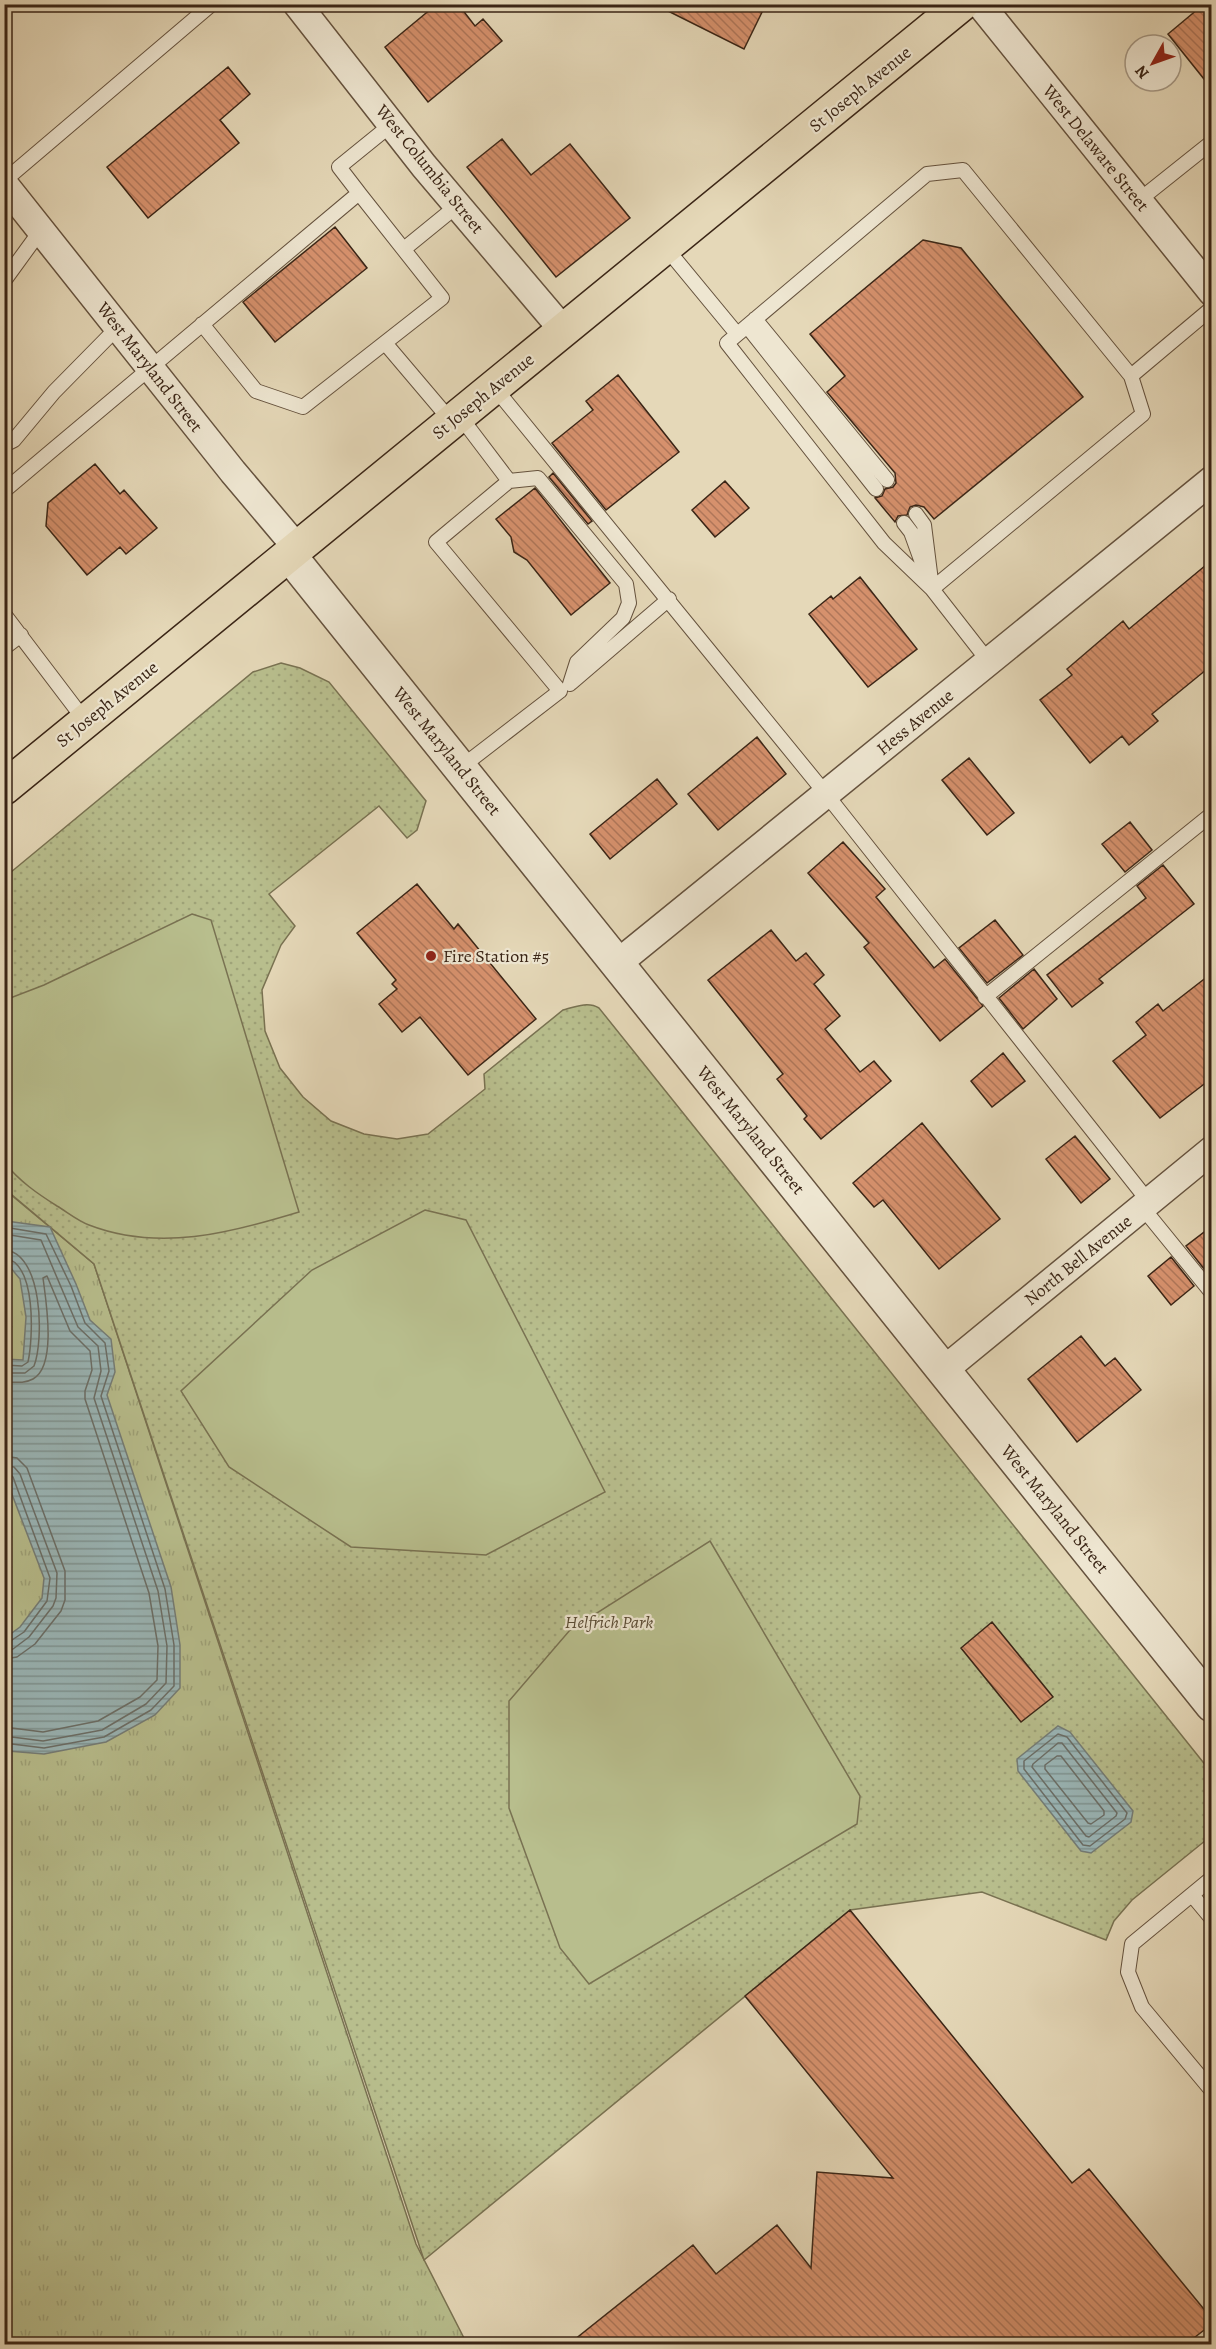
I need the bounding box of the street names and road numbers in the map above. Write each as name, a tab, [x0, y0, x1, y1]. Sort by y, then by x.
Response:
street label: St Joseph Avenue	[804, 40, 916, 138]
street label: West Delaware Street	[1037, 79, 1155, 217]
street label: West Columbia Street	[370, 99, 490, 239]
street label: West Maryland Street	[91, 296, 208, 437]
street label: St Joseph Avenue	[427, 347, 539, 445]
street label: St Joseph Avenue	[51, 655, 163, 753]
street label: West Maryland Street	[387, 681, 506, 820]
street label: Hess Avenue	[871, 683, 959, 761]
street label: West Maryland Street	[691, 1060, 810, 1199]
street label: North Bell Avenue	[1019, 1209, 1137, 1311]
street label: West Maryland Street	[995, 1439, 1114, 1578]

